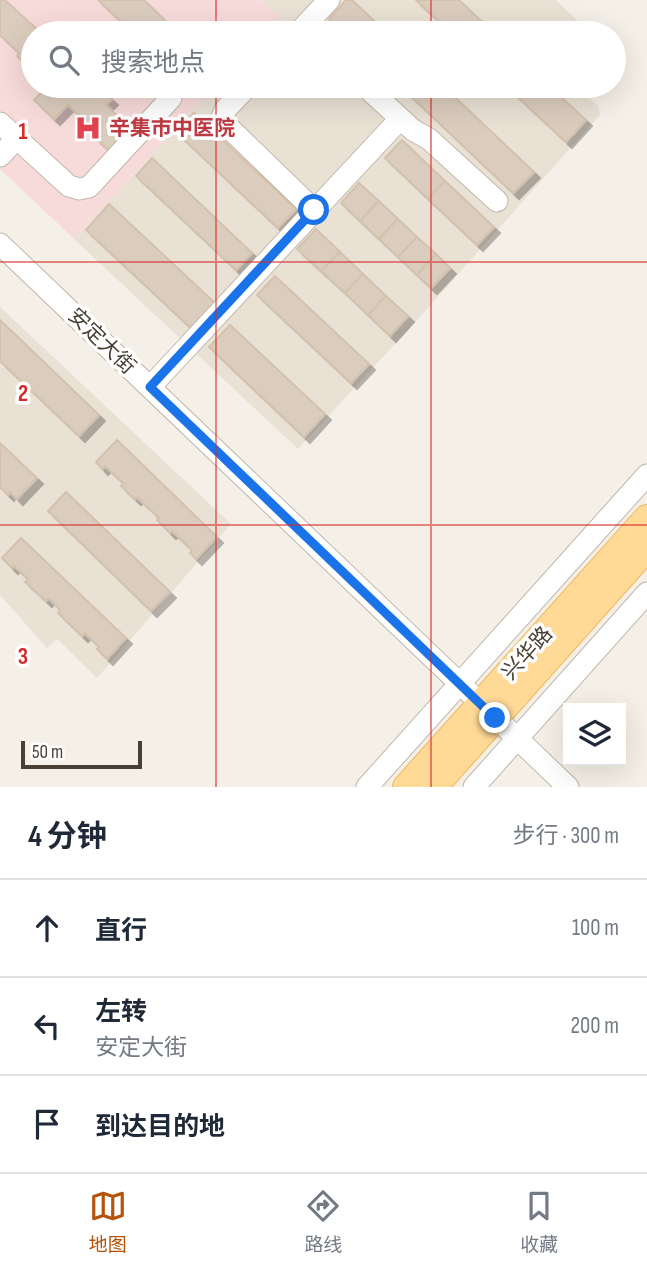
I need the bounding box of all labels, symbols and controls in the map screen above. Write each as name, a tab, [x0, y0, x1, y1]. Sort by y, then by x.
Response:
search box	[21, 21, 626, 98]
icon: search	[45, 41, 83, 79]
text: 搜索地点	[101, 48, 205, 79]
hospital icon: 辛集市中医院	[73, 113, 103, 143]
place label: 辛集市中医院	[109, 116, 235, 141]
text: 1	[18, 118, 28, 146]
route start	[298, 194, 329, 225]
street label: 安定大街	[63, 303, 141, 380]
text: 2	[18, 380, 28, 408]
street label: 兴华路	[497, 622, 558, 685]
text: 3	[18, 643, 28, 671]
route end	[479, 702, 510, 733]
map controls	[563, 703, 626, 766]
button: layers	[563, 703, 626, 766]
scale bar	[21, 738, 142, 770]
text: 50 m	[32, 741, 63, 764]
text: 4 分钟	[28, 819, 107, 855]
text: 步行 · 300 m	[513, 822, 619, 850]
icon: ahead	[28, 909, 66, 947]
text: 100 m	[572, 914, 619, 942]
text: 直行	[95, 916, 147, 947]
text: 左转	[95, 997, 147, 1028]
icon: left	[28, 1007, 66, 1045]
text: 200 m	[571, 1012, 619, 1040]
text: 安定大街	[95, 1034, 187, 1062]
icon: arrive	[28, 1105, 66, 1143]
text: 到达目的地	[95, 1112, 225, 1143]
tab: 地图	[89, 1187, 127, 1257]
tab: 路线	[304, 1187, 342, 1257]
tab: 收藏	[520, 1187, 558, 1257]

